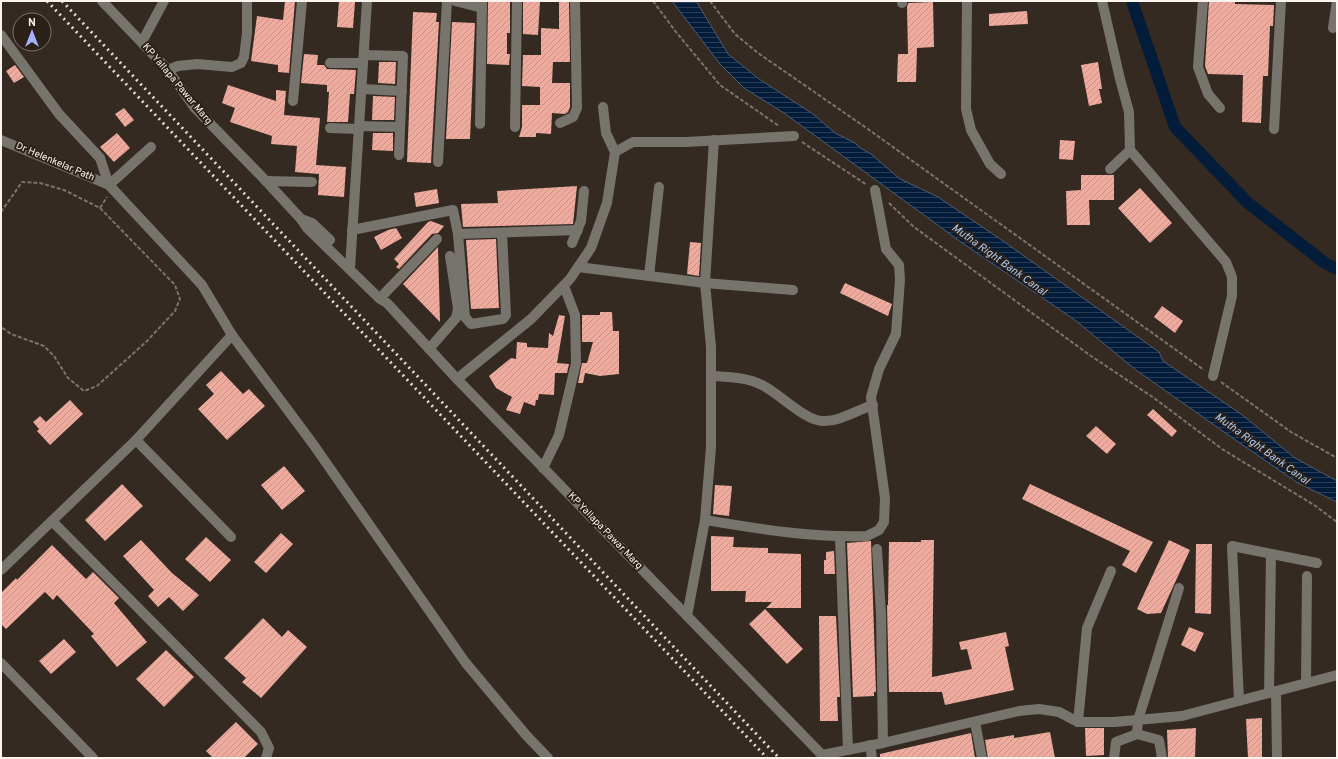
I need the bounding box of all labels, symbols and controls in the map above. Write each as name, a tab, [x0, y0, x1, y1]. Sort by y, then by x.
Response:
north arrow	[12, 12, 52, 52]
text: N	[28, 16, 36, 30]
street label: KP Yallapa Pawar Marg	[139, 41, 215, 127]
street label: Dr Helenkelar Path	[14, 140, 96, 184]
water label: Mutha Right Bank Canal	[949, 221, 1050, 300]
water label: Mutha Right Bank Canal	[1212, 410, 1313, 489]
street label: KP Yallapa Pawar Marg	[565, 490, 645, 572]

